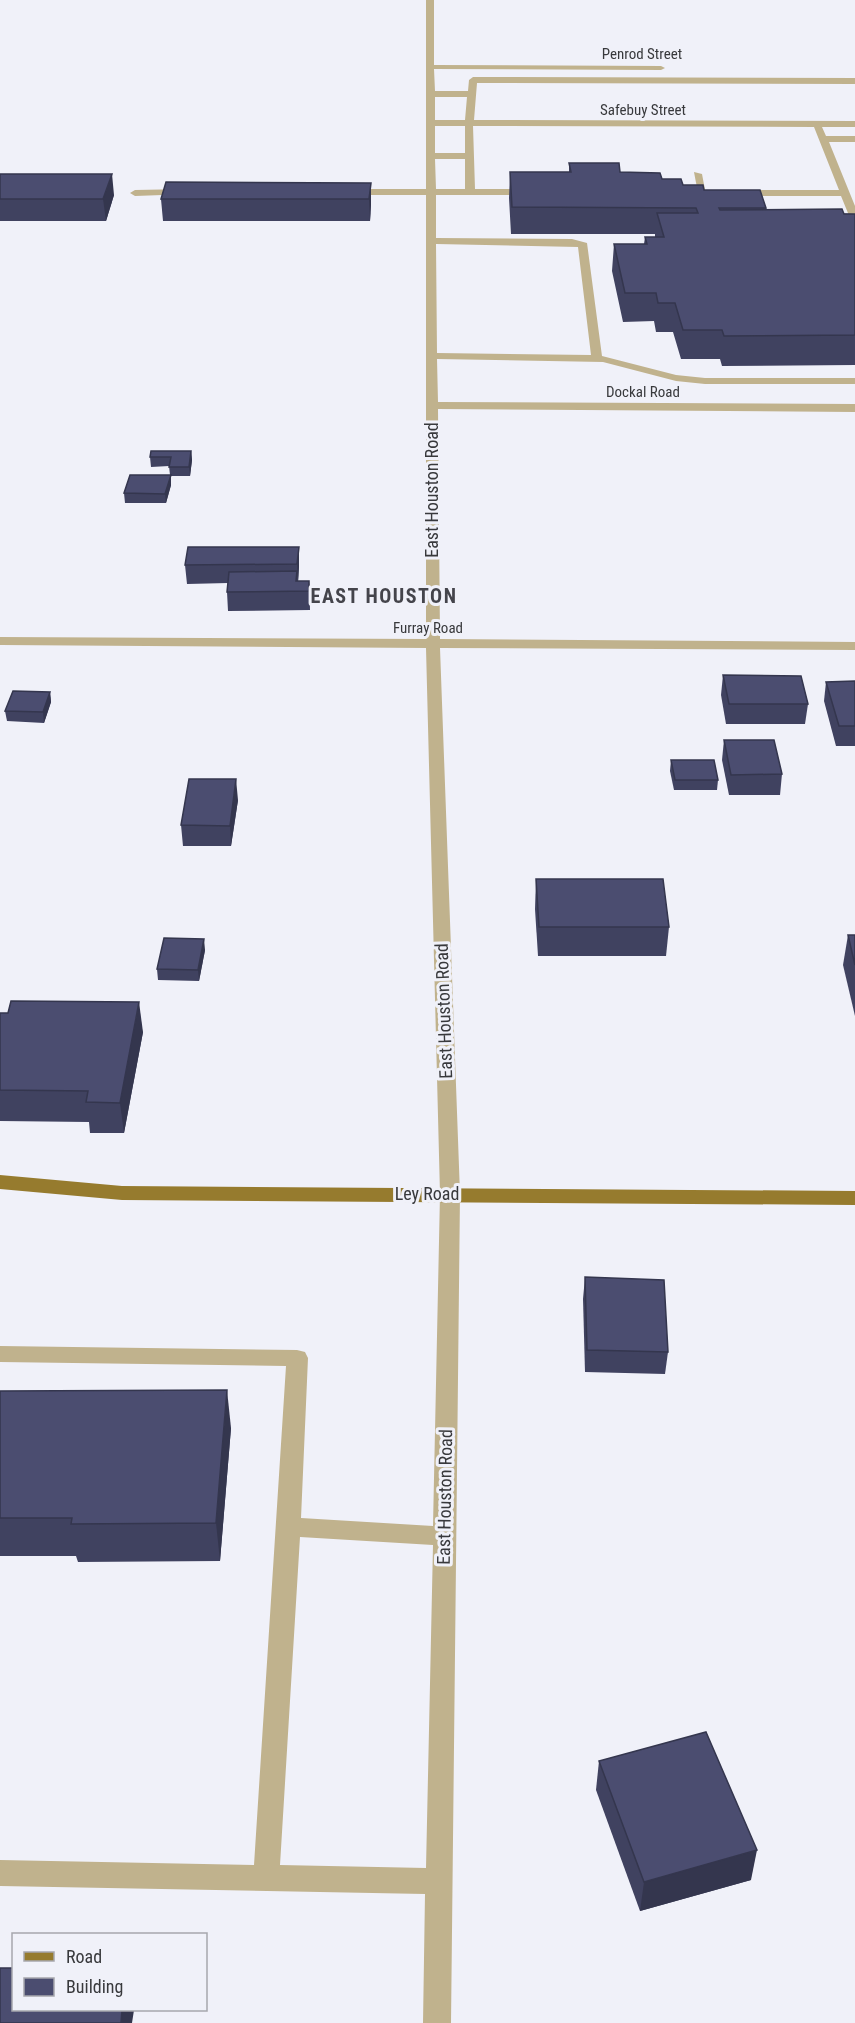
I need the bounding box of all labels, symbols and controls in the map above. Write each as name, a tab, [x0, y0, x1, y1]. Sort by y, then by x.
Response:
street label: Penrod Street	[602, 45, 682, 63]
street label: Safebuy Street	[600, 101, 686, 119]
street label: Dockal Road	[606, 383, 680, 401]
street label: East Houston Road	[421, 422, 442, 558]
district label: EAST HOUSTON	[311, 584, 457, 608]
street label: Furray Road	[393, 619, 463, 637]
street label: East Houston Road	[431, 943, 456, 1079]
street label: Ley Road	[395, 1183, 459, 1204]
street label: East Houston Road	[433, 1429, 456, 1565]
legend	[12, 1933, 207, 2011]
text: Road	[66, 1946, 102, 1967]
text: Building	[66, 1976, 123, 1997]

